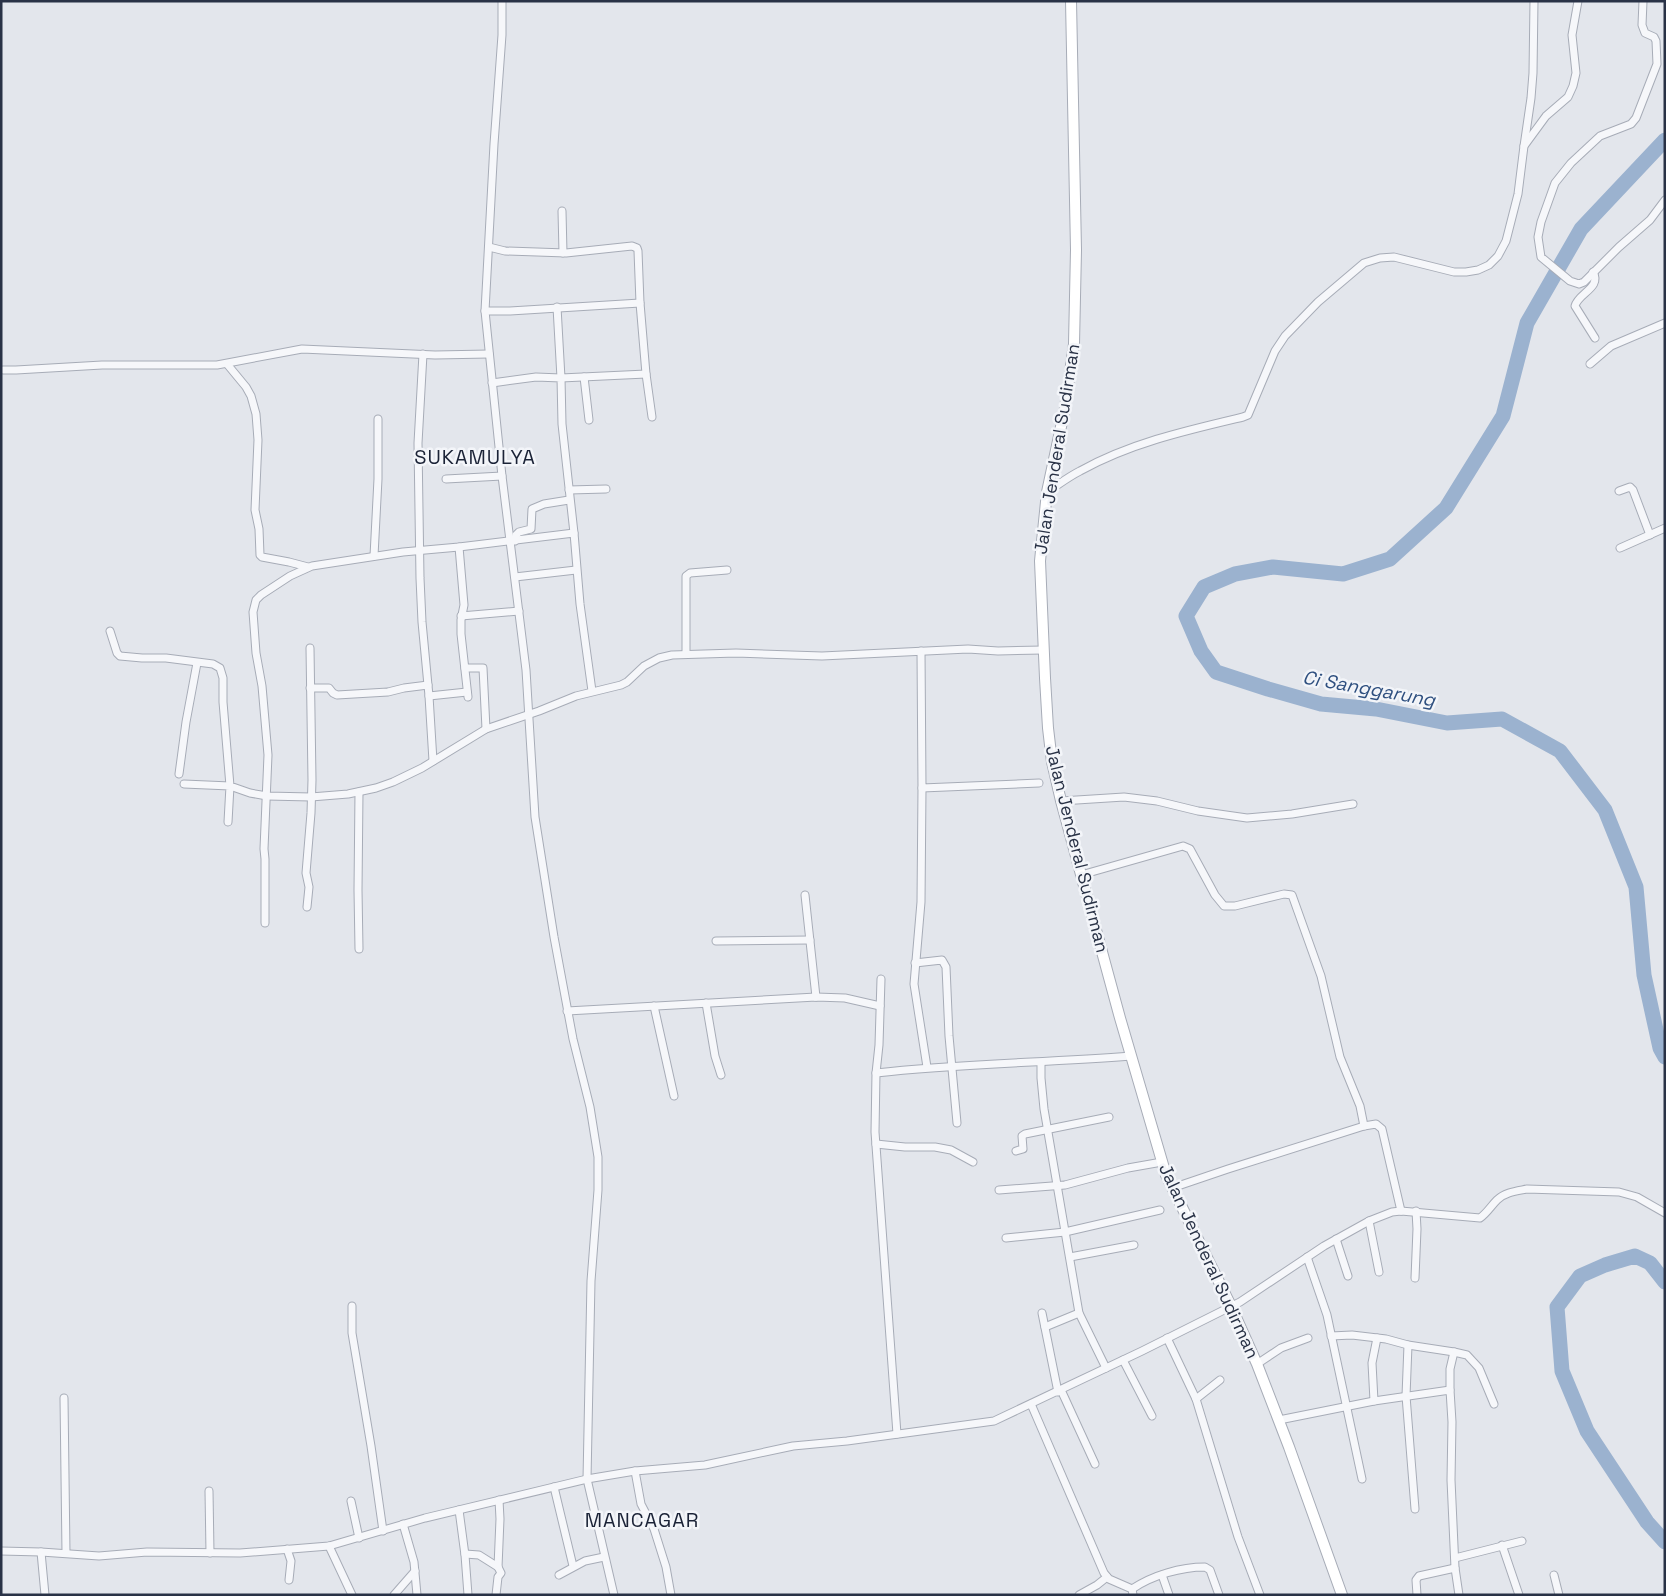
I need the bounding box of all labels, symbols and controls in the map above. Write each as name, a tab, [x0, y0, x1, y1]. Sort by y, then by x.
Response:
street label: Jalan Jenderal Sudirman	[1029, 342, 1085, 556]
district label: SUKAMULYA	[414, 444, 536, 470]
water label: Ci Sanggarung	[1301, 665, 1438, 713]
street label: Jalan Jenderal Sudirman	[1041, 743, 1114, 955]
street label: Jalan Jenderal Sudirman	[1154, 1160, 1265, 1362]
district label: MANCAGAR	[585, 1507, 699, 1533]

